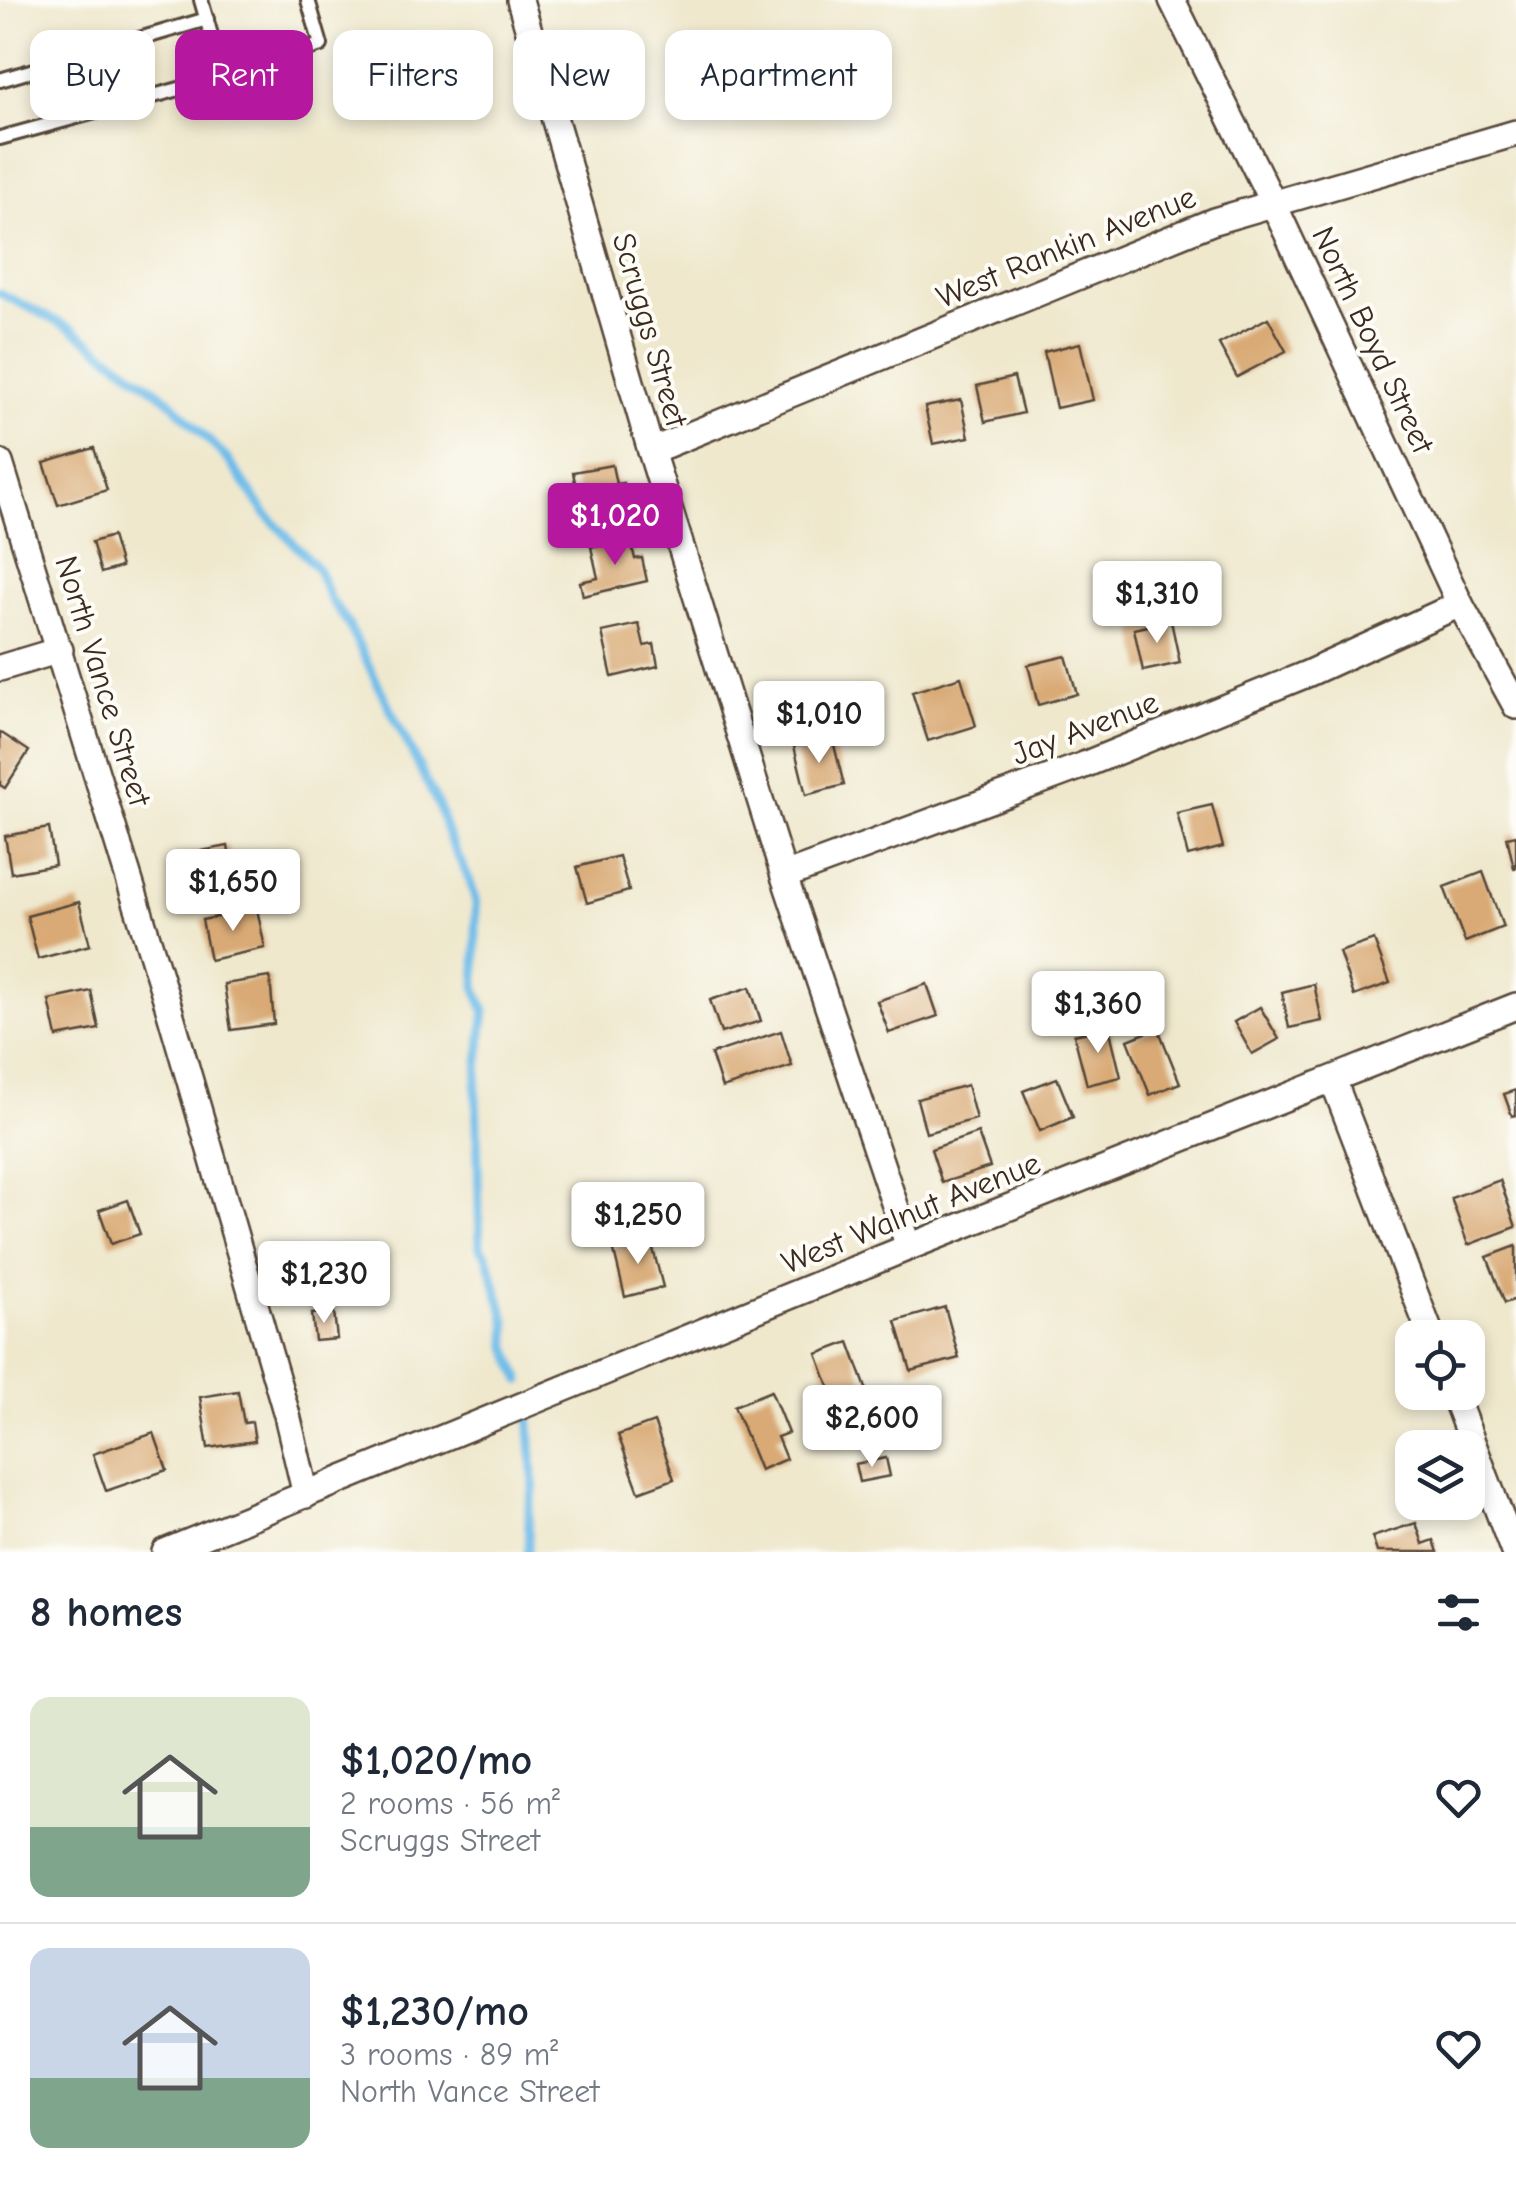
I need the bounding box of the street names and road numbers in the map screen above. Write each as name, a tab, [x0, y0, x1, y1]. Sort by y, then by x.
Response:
street label: West Rankin Avenue	[931, 178, 1201, 316]
street label: North Boyd Street	[1304, 221, 1442, 460]
street label: Scruggs Street	[605, 229, 696, 432]
street label: North Vance Street	[47, 552, 159, 811]
street label: Jay Avenue	[1007, 683, 1163, 773]
street label: West Walnut Avenue	[777, 1144, 1045, 1282]

